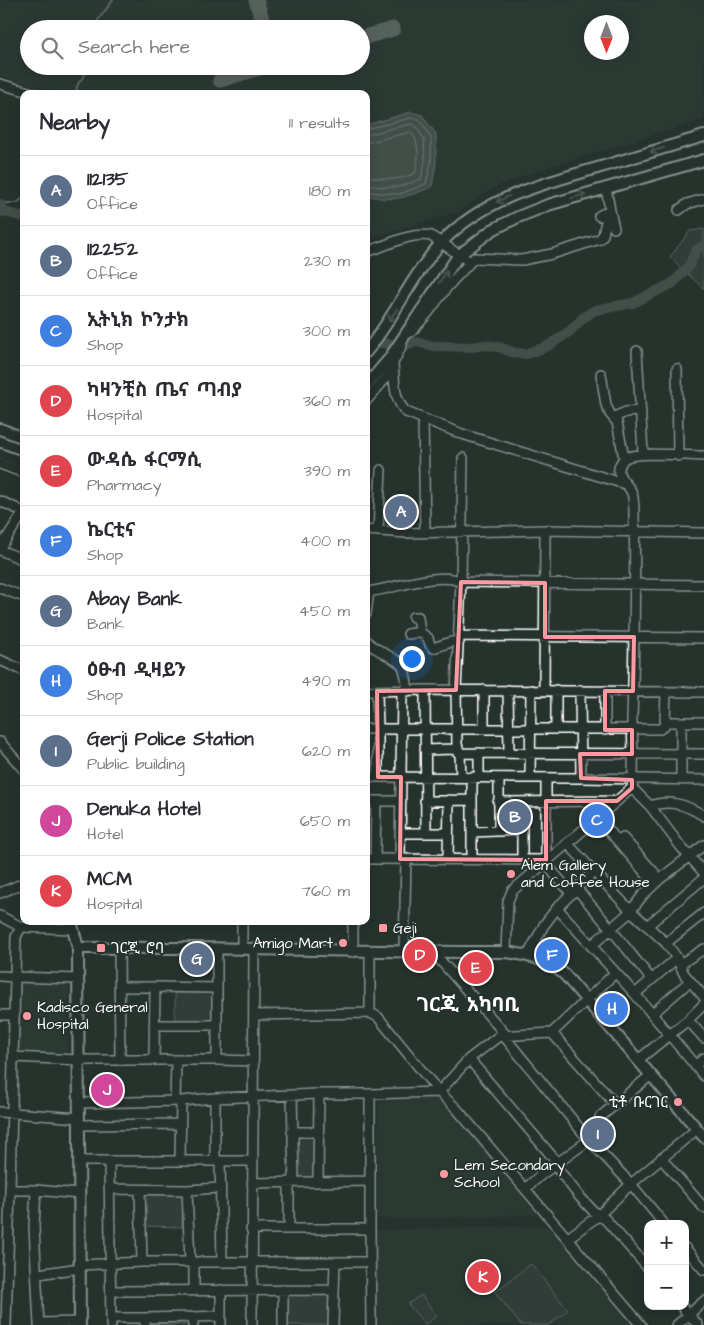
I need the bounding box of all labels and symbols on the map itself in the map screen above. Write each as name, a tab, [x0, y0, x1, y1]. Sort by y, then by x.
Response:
north arrow	[584, 15, 629, 60]
one-way arrow	[650, 145, 666, 155]
one-way arrow	[570, 190, 586, 200]
one-way arrow	[496, 195, 511, 204]
one-way arrow	[438, 271, 448, 285]
one-way arrow	[387, 307, 397, 321]
pin: A	[385, 493, 417, 531]
your location	[399, 646, 425, 672]
pin: B	[499, 798, 531, 836]
pin: C	[581, 801, 613, 839]
place label: Alem Gallery and Coffee House	[521, 855, 650, 893]
marker: Alem Gallery and Coffee House	[505, 868, 517, 880]
place label: Geji	[393, 918, 417, 939]
marker: Geji	[377, 922, 389, 934]
place label: Amigo Mart	[253, 933, 333, 955]
pin: D	[404, 936, 436, 974]
pin: F	[536, 936, 568, 974]
marker: Amigo Mart	[337, 937, 349, 949]
place label: ገርጂ ሮባ	[111, 938, 164, 959]
pin: G	[181, 940, 213, 978]
marker: ገርጂ ሮባ	[95, 942, 107, 954]
pin: E	[460, 949, 492, 987]
pin: H	[596, 990, 628, 1028]
district label: ገርጂ አካባቢ	[417, 991, 519, 1019]
place label: Kadisco General Hospital	[37, 997, 148, 1035]
marker: Kadisco General Hospital	[21, 1010, 33, 1022]
pin: J	[91, 1071, 123, 1109]
place label: ቲቶ ቡርገር	[609, 1092, 668, 1113]
marker: ቲቶ ቡርገር	[672, 1096, 684, 1108]
pin: I	[582, 1115, 614, 1153]
place label: Lem Secondary School	[454, 1155, 565, 1193]
marker: Lem Secondary School	[438, 1168, 450, 1180]
pin: K	[467, 1258, 499, 1296]

